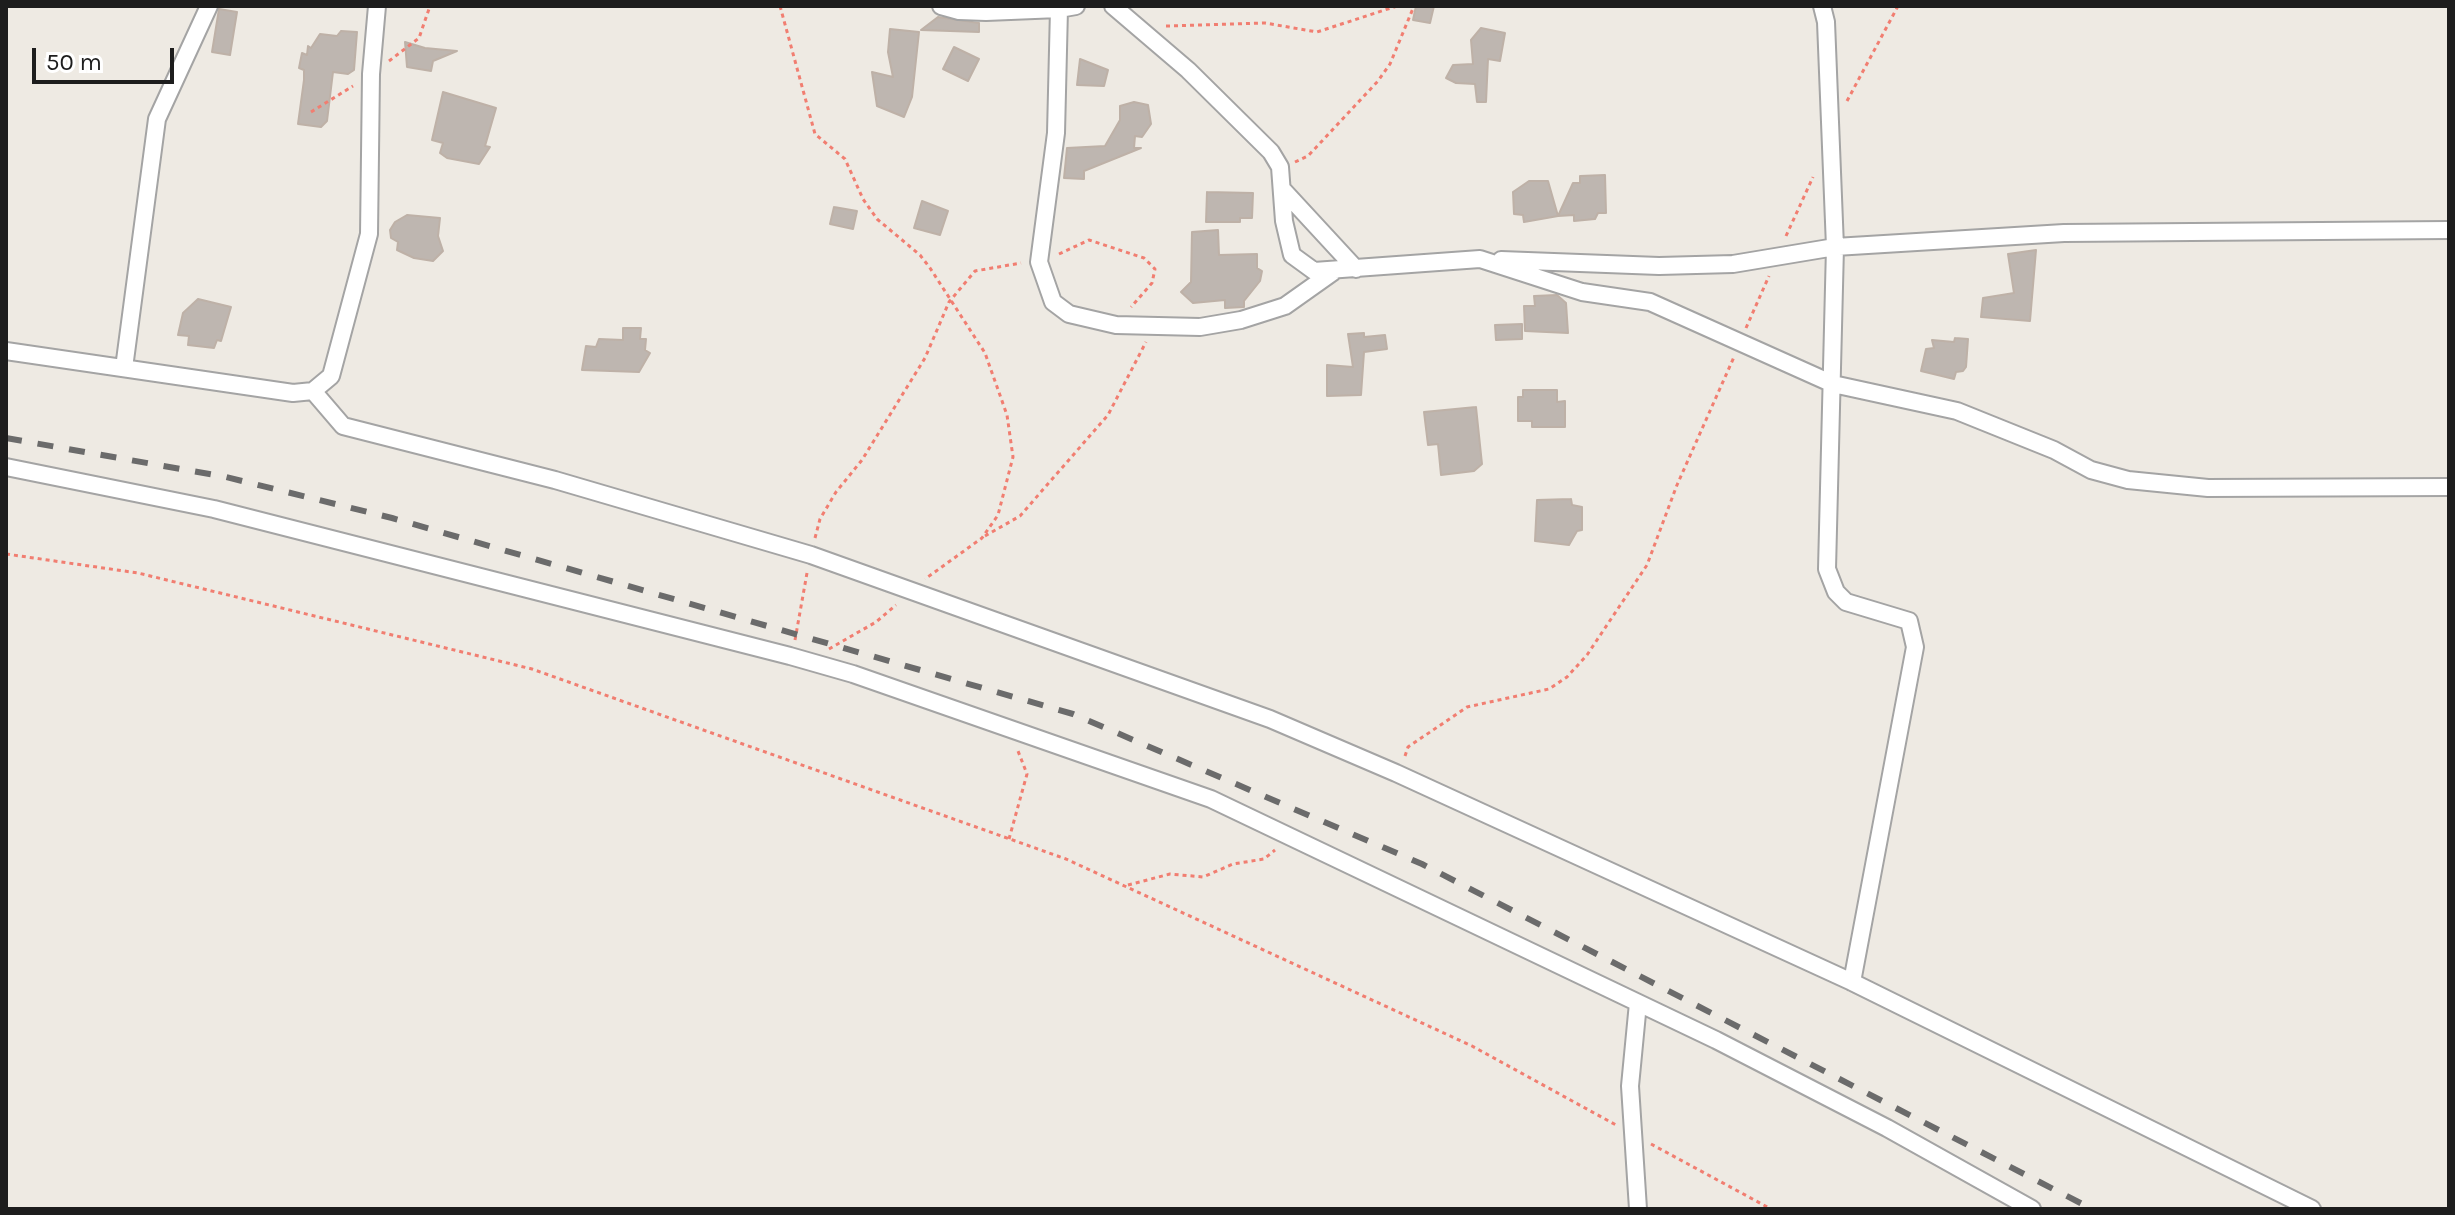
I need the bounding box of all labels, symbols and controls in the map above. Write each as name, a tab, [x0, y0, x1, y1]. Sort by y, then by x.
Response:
scale bar	[36, 32, 178, 82]
text: 50 m	[46, 48, 102, 76]

